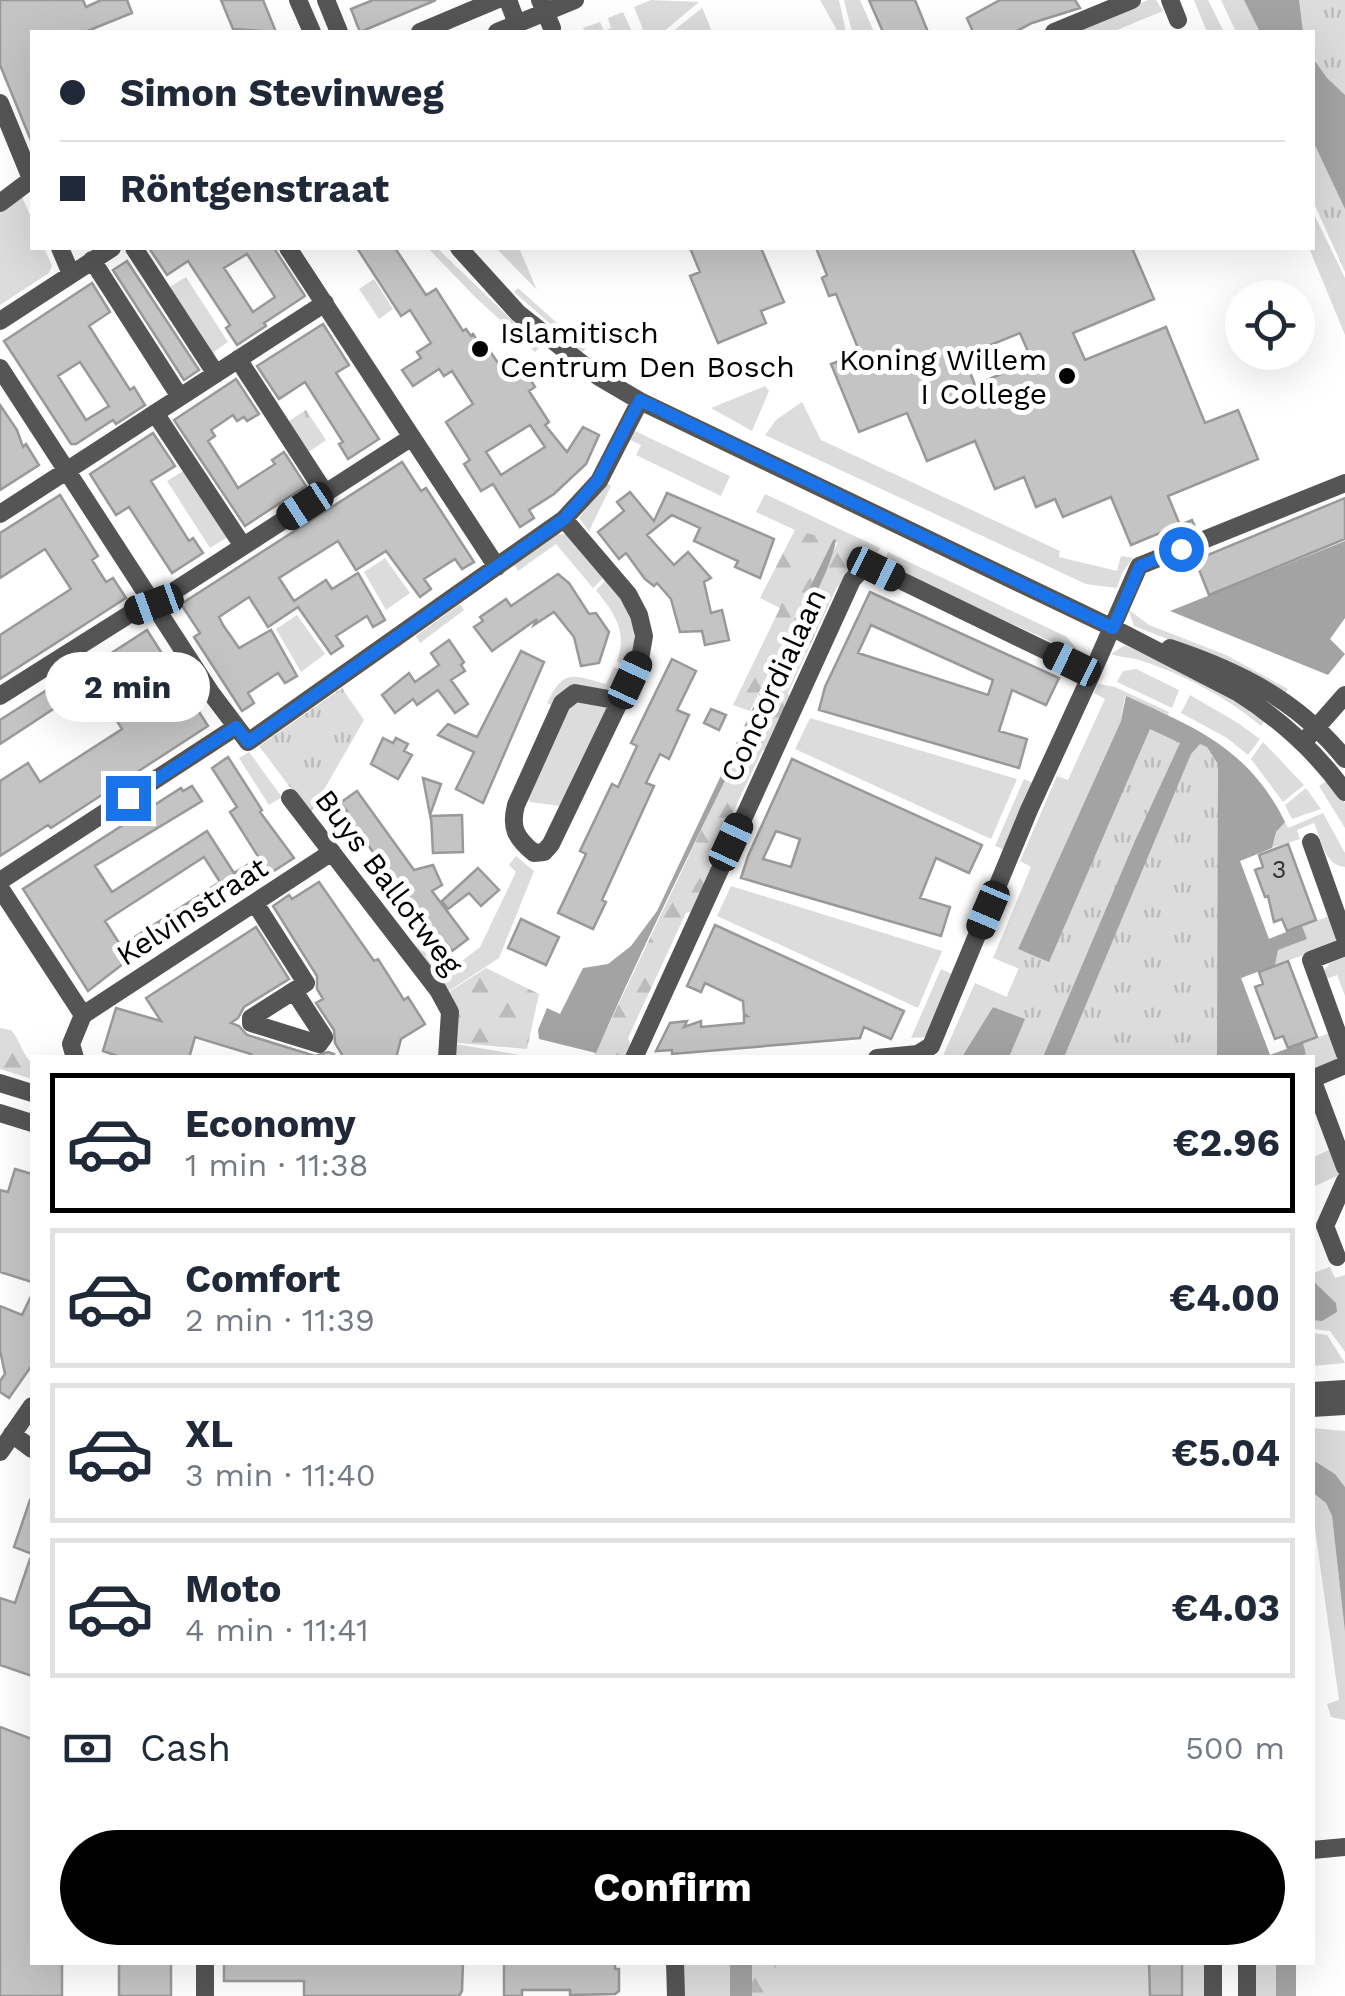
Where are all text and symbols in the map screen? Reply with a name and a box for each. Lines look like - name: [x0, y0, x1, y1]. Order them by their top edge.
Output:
- text: Simon Stevinweg: [120, 71, 444, 115]
- text: Röntgenstraat: [120, 167, 389, 211]
- map controls: [1225, 280, 1315, 370]
- button: locate: [1225, 280, 1315, 370]
- place label: Islamitisch Centrum Den Bosch: [500, 315, 795, 384]
- marker: Islamitisch Centrum Den Bosch: [469, 338, 491, 360]
- place label: Koning Willem I College: [839, 342, 1047, 411]
- marker: Koning Willem I College: [1056, 365, 1078, 387]
- car: [272, 477, 338, 535]
- route start: [1159, 527, 1204, 572]
- car: [842, 542, 910, 596]
- car: [121, 580, 187, 628]
- street label: Concordialaan: [713, 583, 833, 787]
- car: [1038, 637, 1106, 691]
- car: [604, 646, 656, 714]
- callout: 2 min: [46, 653, 210, 723]
- text: 2 min: [84, 668, 171, 706]
- route end: [106, 776, 151, 821]
- street label: Buys Ballotweg: [308, 783, 470, 981]
- car: [705, 808, 757, 876]
- street label: Kelvinstraat: [110, 849, 274, 973]
- house number: 3: [1272, 855, 1286, 884]
- car: [962, 877, 1014, 943]
- icon: car: [65, 1098, 155, 1188]
- text: Economy: [185, 1102, 356, 1146]
- text: €2.96: [1173, 1121, 1280, 1165]
- text: 1 min · 11:38: [185, 1146, 368, 1184]
- icon: car: [65, 1253, 155, 1343]
- text: Comfort: [185, 1257, 340, 1301]
- text: €4.00: [1169, 1276, 1280, 1320]
- text: 2 min · 11:39: [185, 1301, 375, 1339]
- icon: car: [65, 1408, 155, 1498]
- text: XL: [185, 1412, 233, 1456]
- text: €5.04: [1171, 1431, 1280, 1475]
- text: 3 min · 11:40: [185, 1456, 376, 1494]
- icon: car: [65, 1563, 155, 1653]
- text: Moto: [185, 1567, 281, 1611]
- text: €4.03: [1172, 1586, 1280, 1630]
- text: 4 min · 11:41: [185, 1611, 369, 1649]
- icon: cash: [60, 1721, 115, 1776]
- text: Cash: [140, 1726, 231, 1770]
- text: 500 m: [1185, 1729, 1285, 1767]
- button: Confirm: [60, 1830, 1285, 1945]

